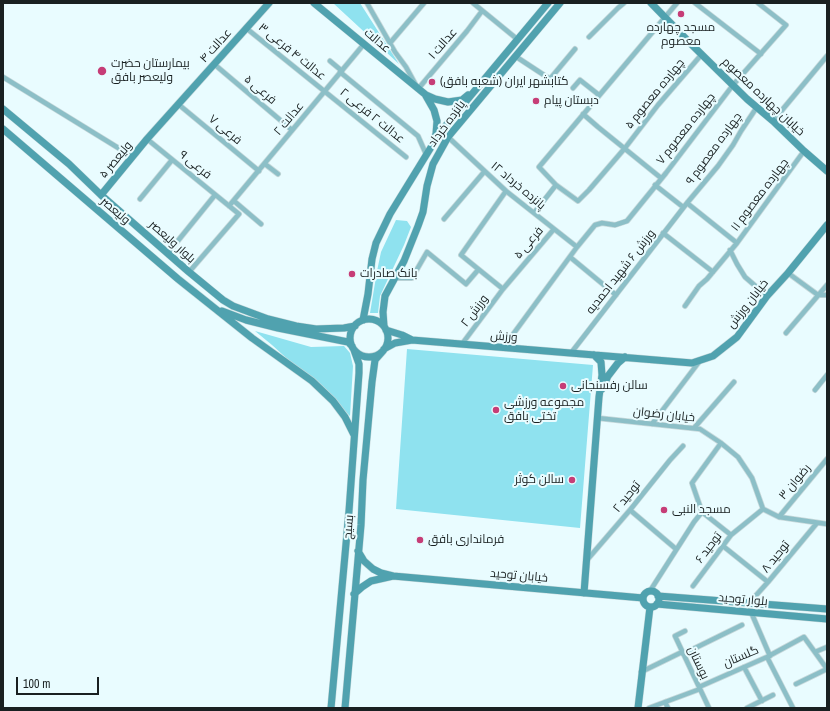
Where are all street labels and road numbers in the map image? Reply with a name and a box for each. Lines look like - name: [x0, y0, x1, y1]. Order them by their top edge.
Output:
- street label: عدالت ۴ فرعی ۳: [255, 20, 329, 84]
- street label: عدالت ۴: [197, 26, 235, 66]
- street label: عدالت: [361, 26, 393, 56]
- street label: عدالت ۱: [426, 26, 460, 62]
- street label: خیابان چهارده معصوم: [719, 55, 807, 139]
- street label: چهارده معصوم ۵: [622, 56, 688, 132]
- street label: فرعی ۵: [241, 72, 279, 108]
- street label: عدالت ۲ فرعی ۲: [337, 85, 407, 147]
- street label: چهارده معصوم ۷: [654, 90, 718, 168]
- street label: پانزده خرداد: [425, 98, 469, 150]
- street label: عدالت ۲: [271, 99, 307, 139]
- street label: چهارده معصوم ۹: [683, 110, 745, 188]
- street label: فرعی ۷: [206, 112, 244, 148]
- street label: ولیعصر ۵: [96, 139, 136, 181]
- street label: فرعی ۹: [176, 148, 214, 182]
- street label: چهارده معصوم ۱۱: [728, 156, 792, 234]
- street label: پانزده خرداد ۱۲: [488, 159, 548, 213]
- street label: ولیعصر: [97, 194, 133, 228]
- street label: بلوار ولیعصر: [146, 217, 198, 267]
- street label: فرعی ۵: [511, 224, 547, 262]
- street label: ورزش ۶ شهید احمدیه: [583, 227, 659, 317]
- street label: خیابان ورزش: [724, 276, 772, 332]
- street label: ورزش ۲: [458, 292, 492, 330]
- street label: ورزش: [490, 329, 518, 345]
- street label: خیابان رضوان: [632, 405, 696, 425]
- street label: رضوان ۳: [776, 461, 814, 503]
- street label: توحید ۲: [610, 479, 644, 515]
- street label: بسیج: [341, 514, 357, 540]
- street label: توحید ۶: [693, 530, 725, 566]
- street label: توحید ۸: [759, 538, 793, 576]
- street label: خیابان توحید: [490, 566, 548, 586]
- street label: بلوار توحید: [718, 591, 768, 609]
- street label: گلستان: [721, 643, 761, 671]
- street label: بوستان: [684, 644, 712, 682]

